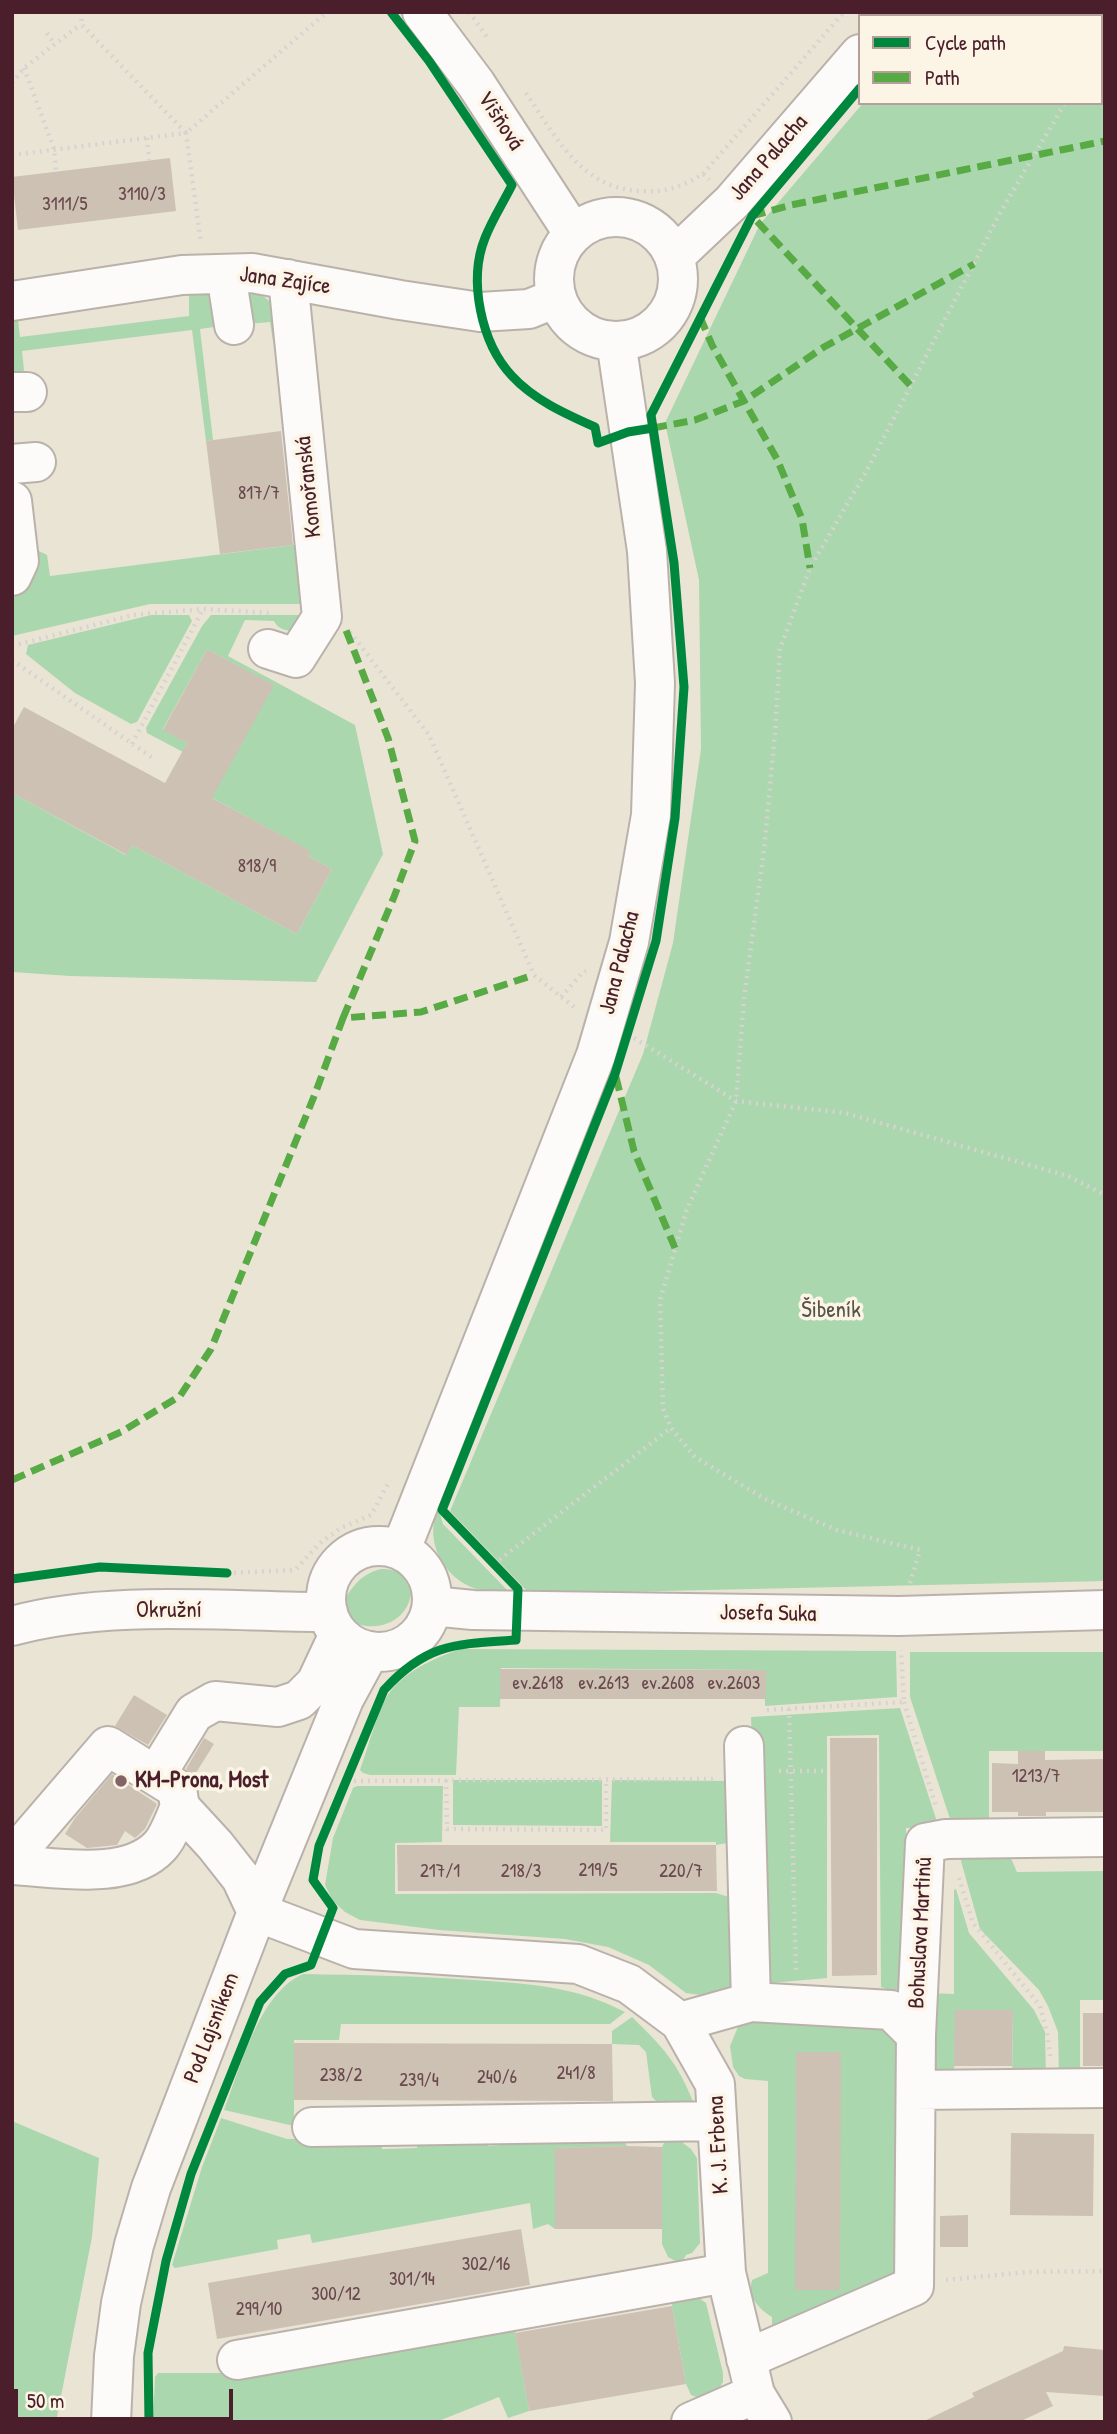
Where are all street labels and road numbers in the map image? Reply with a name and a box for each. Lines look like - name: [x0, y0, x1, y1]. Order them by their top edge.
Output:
- street label: Višňová: [471, 86, 529, 156]
- street label: Jana Palacha: [724, 109, 814, 207]
- street label: Jana Zajíce: [238, 261, 332, 301]
- street label: Komořanská: [290, 435, 328, 539]
- street label: Jana Palacha: [594, 909, 646, 1017]
- street label: Okružní: [136, 1597, 202, 1625]
- street label: Josefa Suka: [719, 1599, 817, 1629]
- street label: Bohuslava Martinů: [903, 1857, 939, 2009]
- street label: Pod Lajsníkem: [178, 1969, 246, 2087]
- street label: K. J. Erbena: [703, 2095, 735, 2195]

